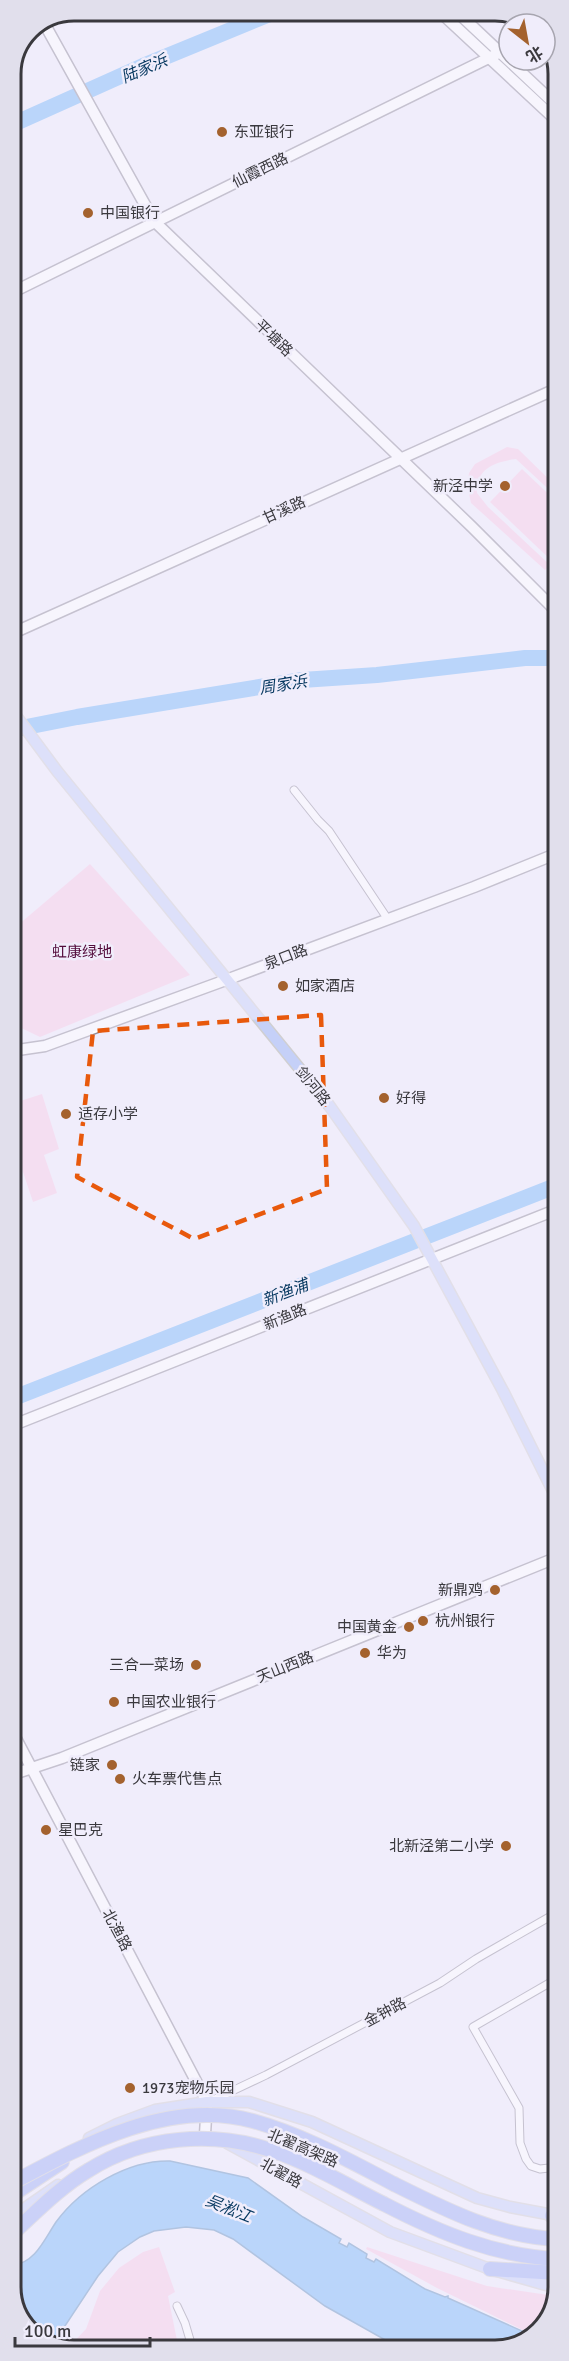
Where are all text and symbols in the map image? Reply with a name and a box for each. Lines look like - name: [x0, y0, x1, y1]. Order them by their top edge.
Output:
- north arrow: [497, 12, 557, 72]
- text: 北: [522, 41, 546, 67]
- water label: 陆家浜: [118, 50, 172, 88]
- place label: 东亚银行: [234, 123, 294, 141]
- marker: 东亚银行: [215, 125, 229, 139]
- street label: 仙霞西路: [229, 149, 291, 191]
- place label: 中国银行: [100, 204, 160, 222]
- marker: 中国银行: [81, 206, 95, 220]
- street label: 平塘路: [252, 316, 296, 360]
- place label: 新泾中学: [433, 477, 493, 495]
- marker: 新泾中学: [498, 479, 512, 493]
- street label: 甘溪路: [260, 493, 308, 527]
- water label: 周家浜: [258, 671, 310, 699]
- street label: 泉口路: [262, 941, 310, 973]
- park label: 虹康绿地: [52, 943, 112, 961]
- place label: 如家酒店: [295, 977, 355, 995]
- marker: 如家酒店: [276, 979, 290, 993]
- street label: 剑河路: [292, 1063, 334, 1109]
- place label: 好得: [396, 1089, 426, 1107]
- marker: 好得: [377, 1091, 391, 1105]
- place label: 适存小学: [78, 1105, 138, 1123]
- marker: 适存小学: [59, 1107, 73, 1121]
- water label: 新渔浦: [259, 1274, 314, 1311]
- street label: 新渔路: [261, 1300, 309, 1334]
- place label: 新鼎鸡: [438, 1581, 483, 1599]
- marker: 新鼎鸡: [488, 1583, 502, 1597]
- place label: 杭州银行: [435, 1612, 495, 1630]
- marker: 杭州银行: [416, 1614, 430, 1628]
- place label: 中国黄金: [337, 1618, 397, 1636]
- marker: 中国黄金: [402, 1620, 416, 1634]
- place label: 华为: [377, 1644, 407, 1662]
- marker: 华为: [358, 1646, 372, 1660]
- street label: 天山西路: [254, 1647, 316, 1687]
- place label: 三合一菜场: [109, 1656, 184, 1674]
- marker: 三合一菜场: [189, 1658, 203, 1672]
- place label: 中国农业银行: [126, 1693, 216, 1711]
- marker: 中国农业银行: [107, 1695, 121, 1709]
- place label: 链家: [70, 1756, 100, 1774]
- marker: 链家: [105, 1758, 119, 1772]
- place label: 火车票代售点: [132, 1770, 222, 1788]
- marker: 火车票代售点: [113, 1772, 127, 1786]
- place label: 星巴克: [58, 1821, 103, 1839]
- marker: 星巴克: [39, 1823, 53, 1837]
- place label: 北新泾第二小学: [389, 1837, 494, 1855]
- marker: 北新泾第二小学: [499, 1839, 513, 1853]
- street label: 北渔路: [98, 1906, 136, 1954]
- street label: 金钟路: [361, 1993, 409, 2031]
- place label: 1973宠物乐园: [142, 2079, 234, 2097]
- marker: 1973宠物乐园: [123, 2081, 137, 2095]
- street label: 北翟高架路: [265, 2125, 341, 2171]
- street label: 北翟路: [257, 2154, 305, 2192]
- water label: 吴淞江: [203, 2191, 256, 2228]
- scale bar: [15, 2310, 150, 2348]
- text: 100 m: [24, 2320, 71, 2342]

